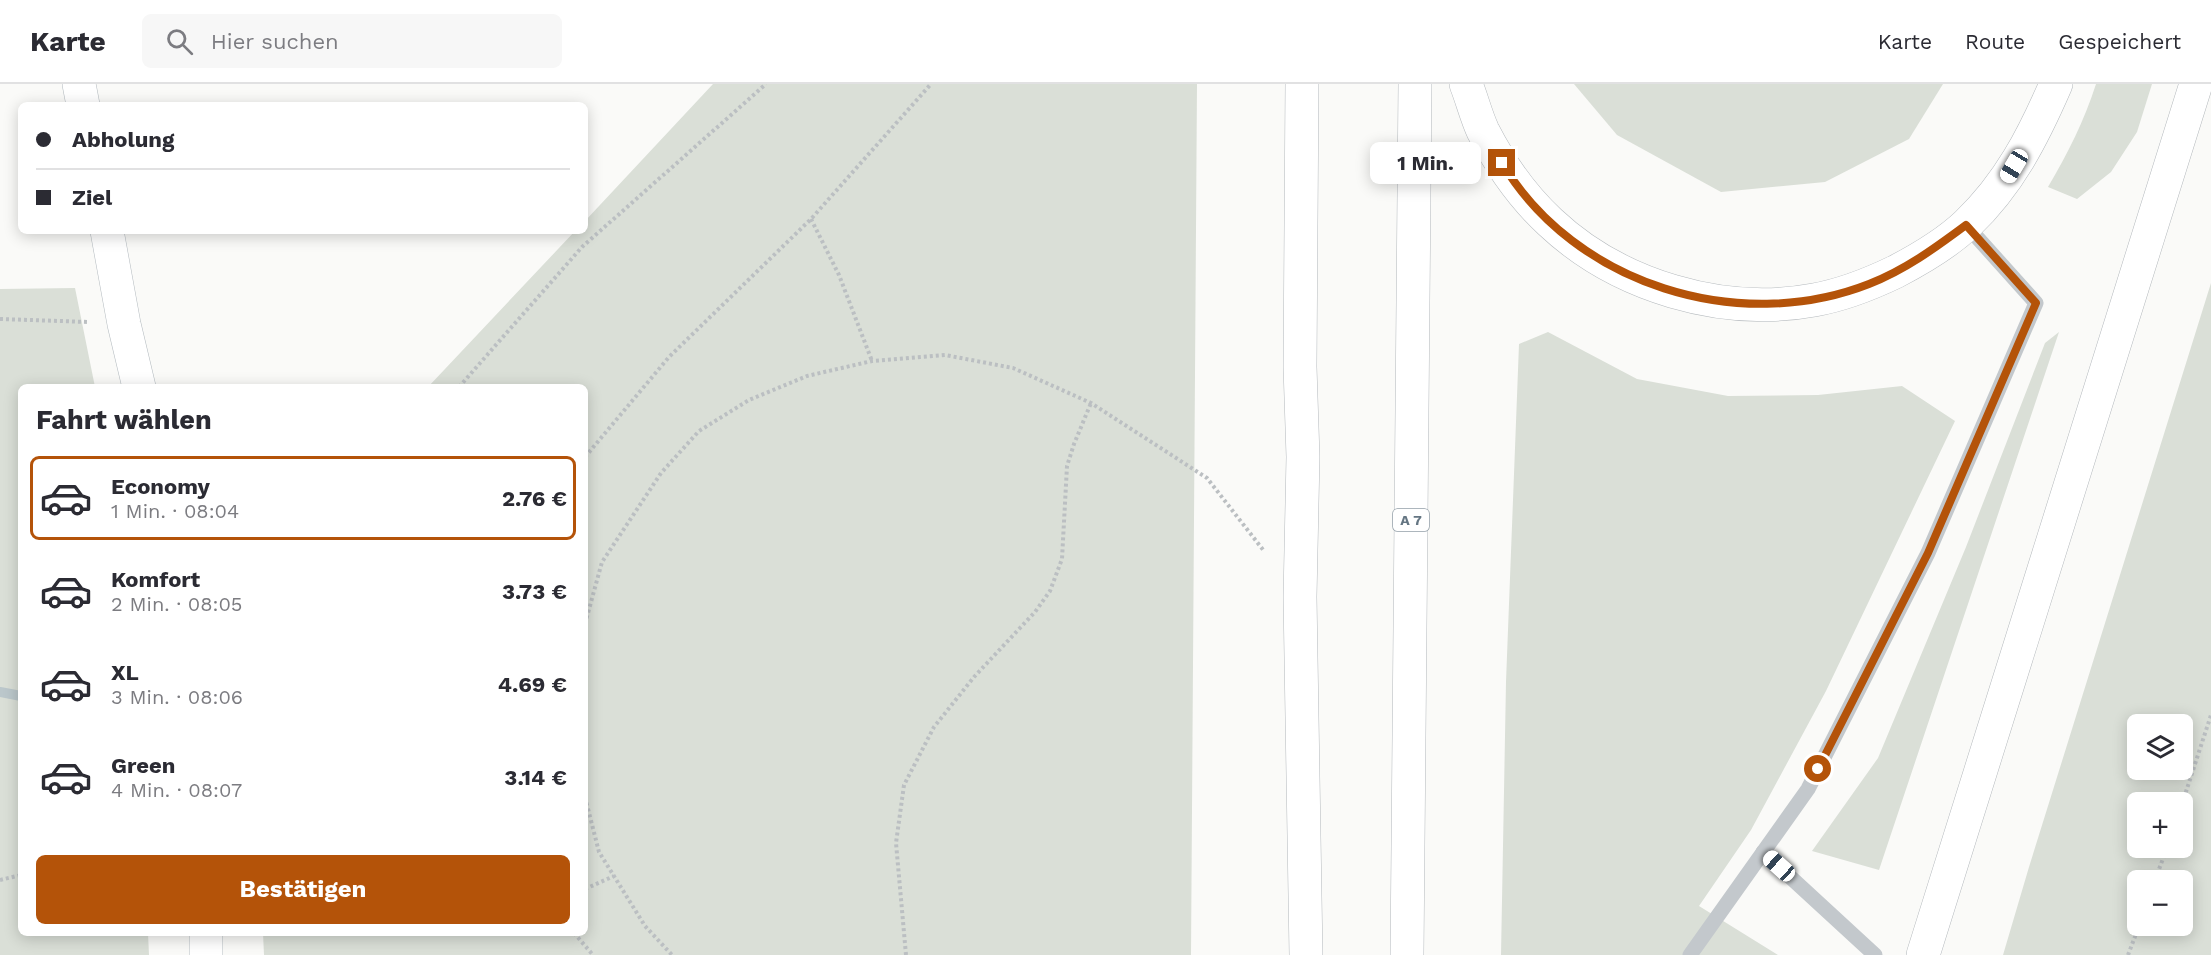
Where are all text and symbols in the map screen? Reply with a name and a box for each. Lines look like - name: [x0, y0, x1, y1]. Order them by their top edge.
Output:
- search box: [142, 14, 562, 68]
- text: Karte: [30, 25, 106, 58]
- icon: search: [163, 25, 196, 58]
- text: Hier suchen: [211, 29, 339, 54]
- text: Karte: [1878, 29, 1932, 54]
- text: Route: [1965, 29, 2025, 54]
- text: Gespeichert: [2058, 29, 2181, 54]
- text: Abholung: [72, 127, 174, 152]
- callout: 1 Min.: [1370, 142, 1481, 184]
- car: [1997, 146, 2031, 186]
- route end: [1488, 149, 1515, 176]
- text: 1 Min.: [1397, 151, 1454, 175]
- text: Ziel: [72, 185, 112, 210]
- text: Fahrt wählen: [36, 404, 212, 436]
- icon: car: [39, 471, 93, 525]
- text: Economy: [111, 474, 210, 499]
- text: 2.76 €: [502, 486, 567, 511]
- text: 1 Min. · 08:04: [111, 499, 239, 523]
- road number: A 7: [1393, 509, 1429, 531]
- icon: car: [39, 564, 93, 618]
- text: Komfort: [111, 567, 200, 592]
- text: 3.73 €: [502, 579, 567, 604]
- text: 2 Min. · 08:05: [111, 592, 243, 616]
- icon: car: [39, 657, 93, 711]
- text: XL: [111, 660, 139, 685]
- text: 4.69 €: [498, 672, 567, 697]
- text: 3 Min. · 08:06: [111, 685, 243, 709]
- map controls: [2127, 714, 2193, 936]
- button: layers: [2127, 714, 2193, 780]
- icon: car: [39, 750, 93, 804]
- text: Green: [111, 753, 175, 778]
- route start: [1804, 755, 1831, 782]
- text: 3.14 €: [504, 765, 567, 790]
- text: 4 Min. · 08:07: [111, 778, 242, 802]
- button: +: [2127, 792, 2193, 858]
- car: [1760, 847, 1798, 885]
- button: Bestätigen: [36, 855, 570, 924]
- button: −: [2127, 870, 2193, 936]

